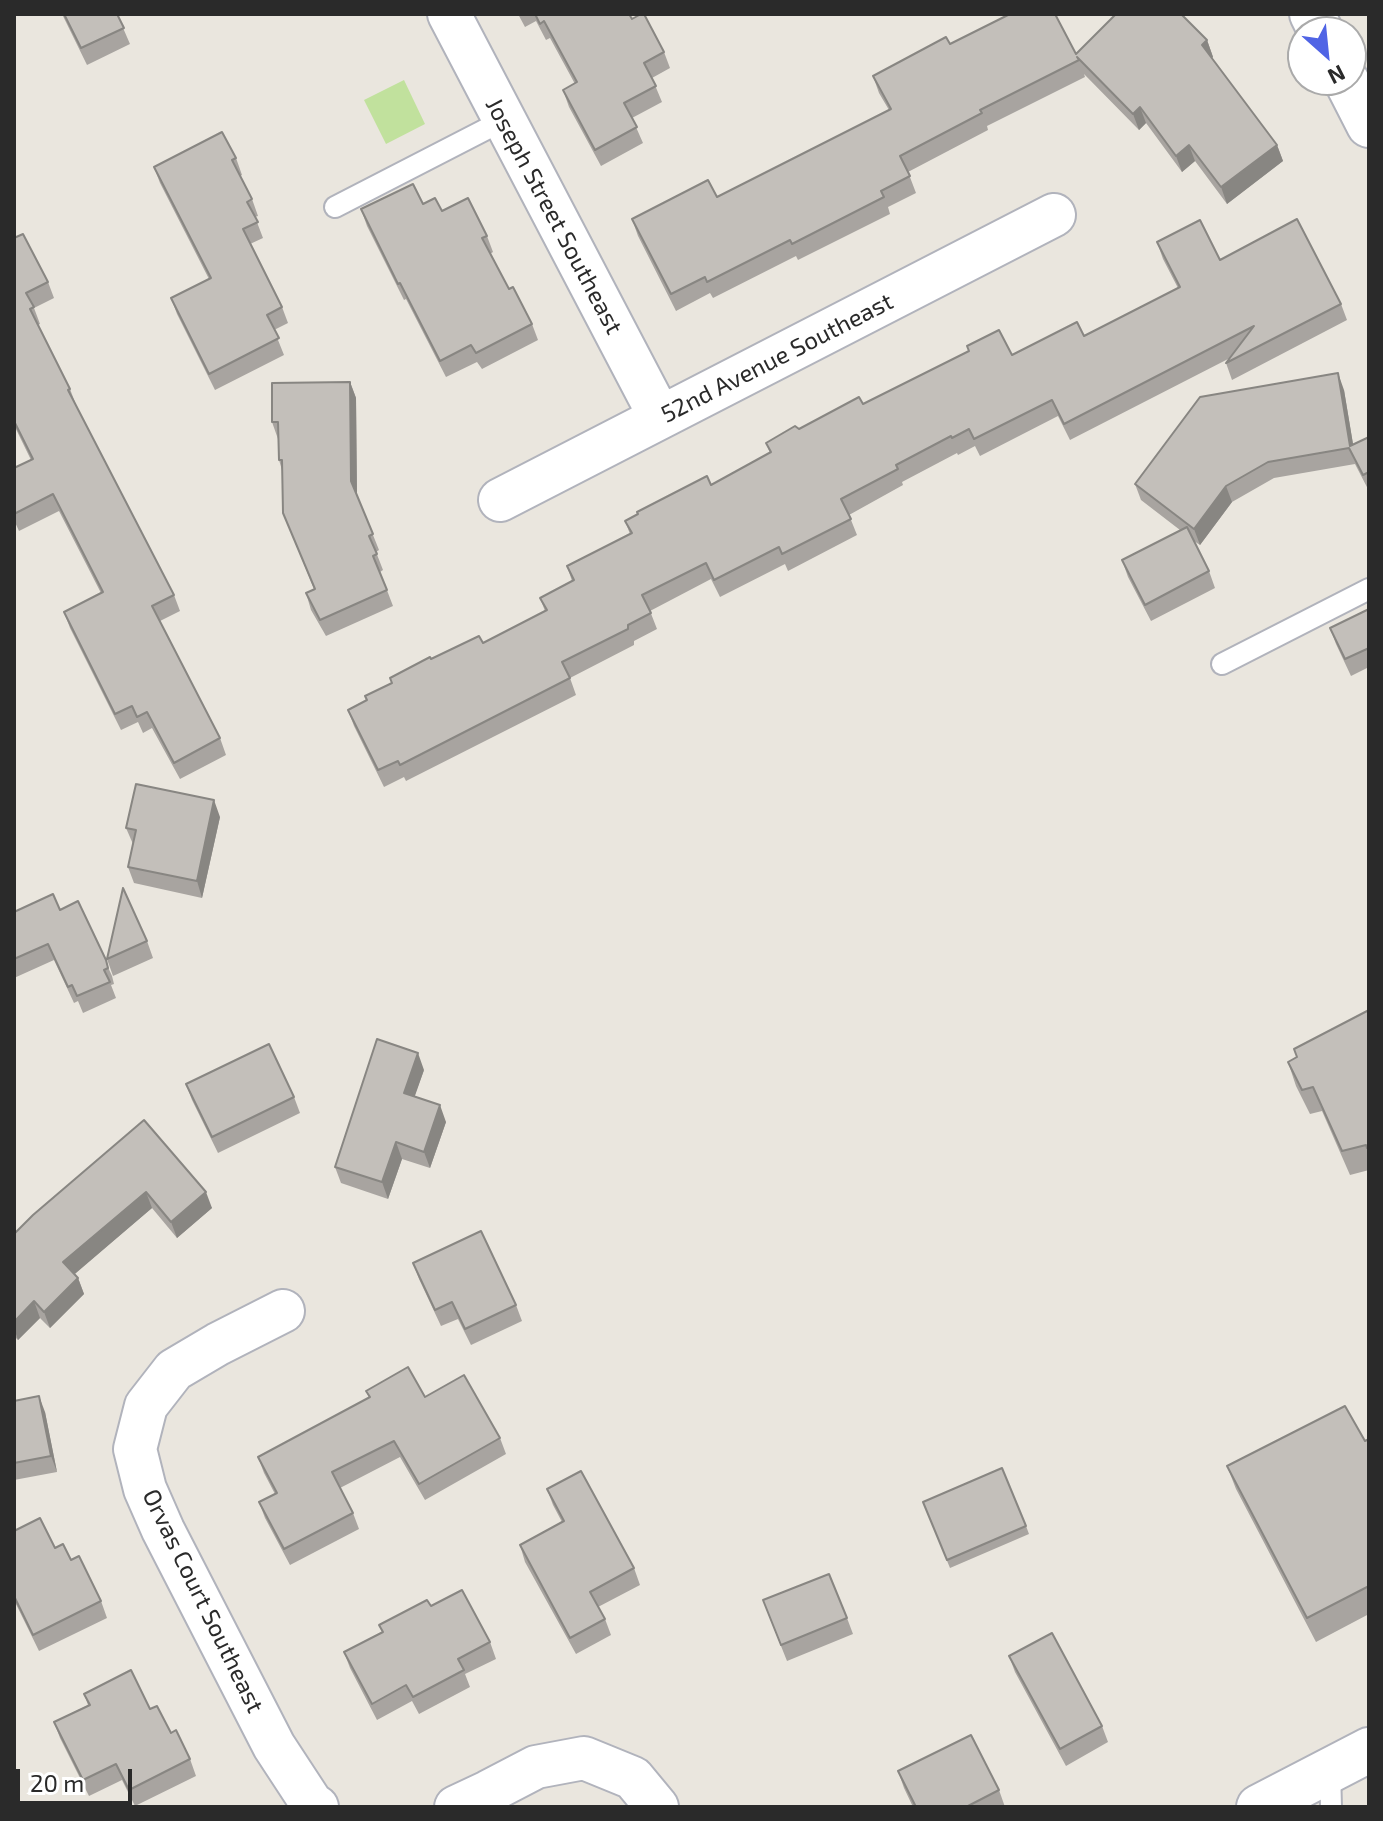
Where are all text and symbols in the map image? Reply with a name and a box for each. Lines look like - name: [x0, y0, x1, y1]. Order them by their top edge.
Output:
- north arrow: [1287, 16, 1367, 96]
- text: N: [1324, 60, 1350, 91]
- street label: Joseph Street Southeast: [479, 93, 629, 339]
- street label: 52nd Avenue Southeast: [656, 287, 898, 429]
- street label: Orvas Court Southeast: [136, 1484, 270, 1718]
- scale bar: [20, 1753, 136, 1803]
- text: 20 m: [30, 1768, 84, 1797]

